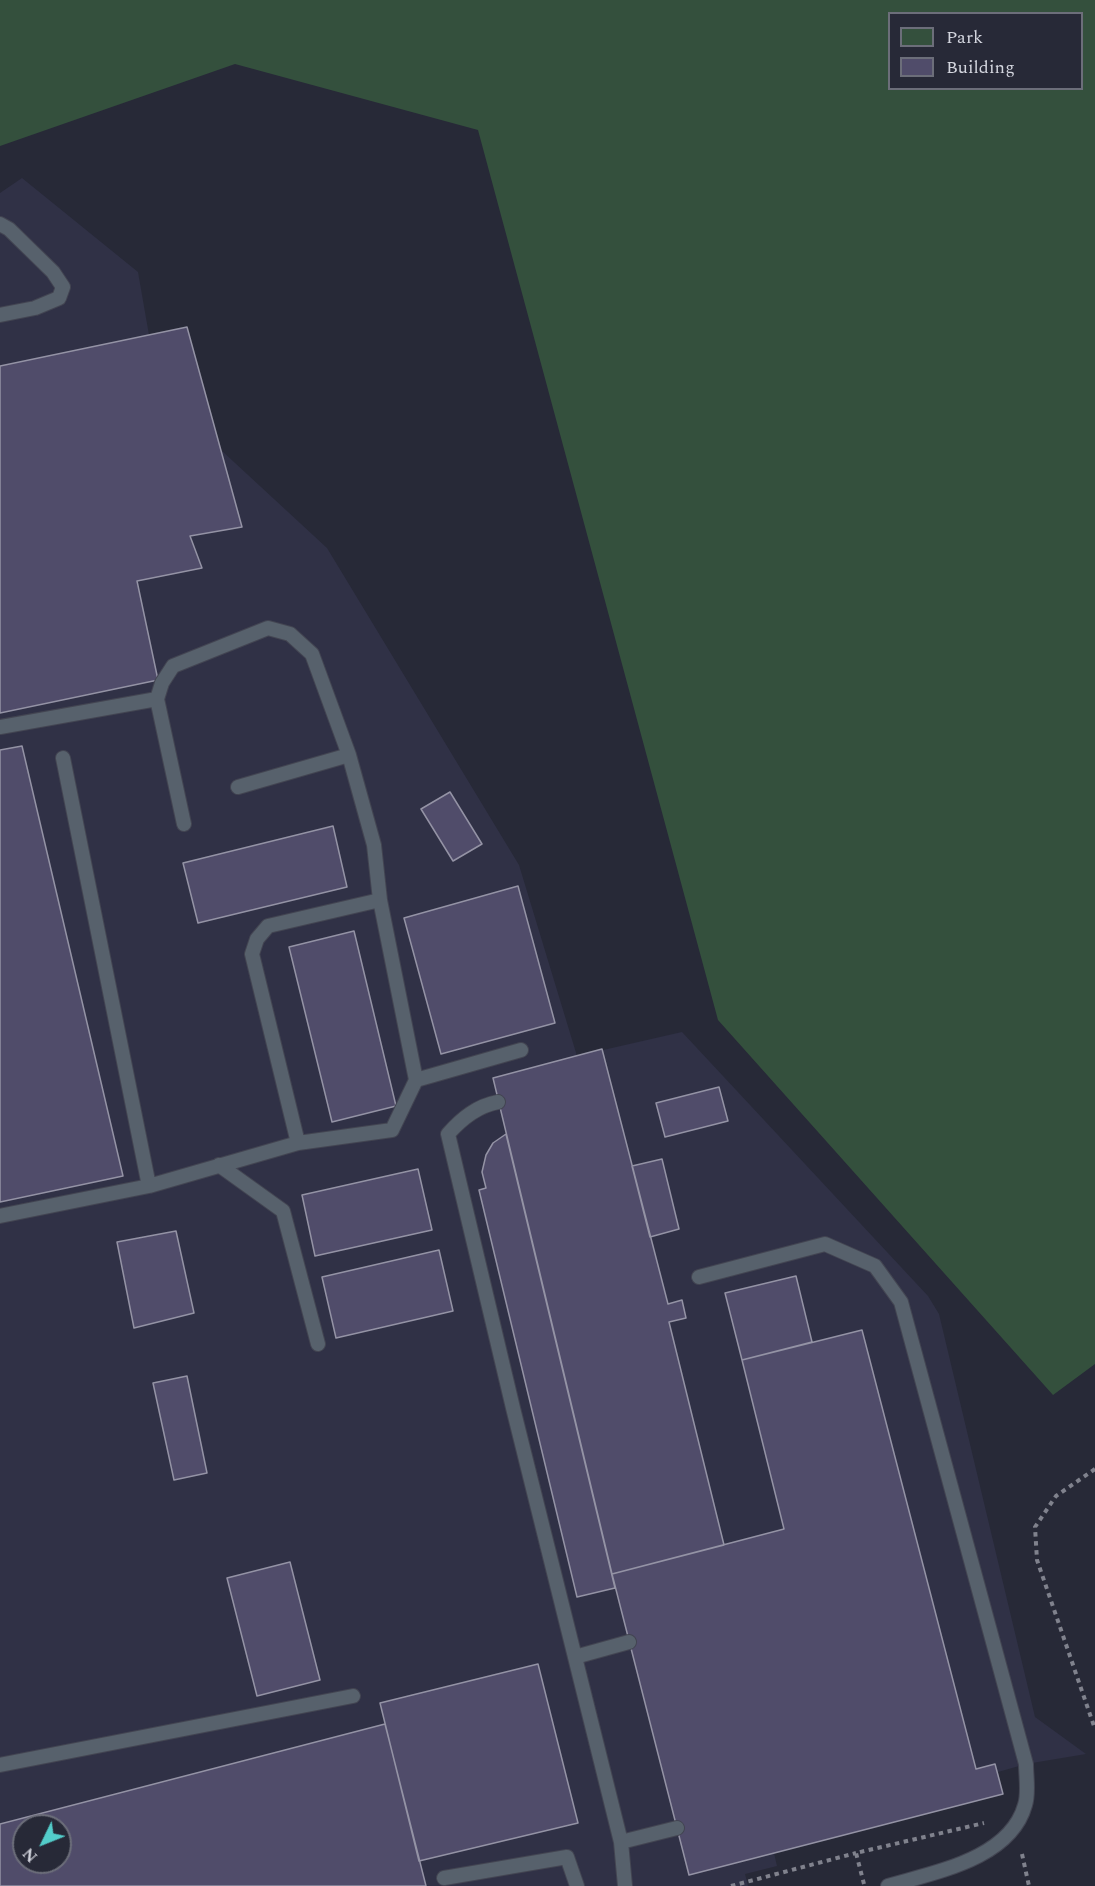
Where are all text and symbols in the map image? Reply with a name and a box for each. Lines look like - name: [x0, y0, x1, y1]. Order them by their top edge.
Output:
- legend: [888, 12, 1083, 90]
- text: Park: [946, 24, 983, 51]
- text: Building: [946, 54, 1015, 81]
- north arrow: [12, 1814, 72, 1874]
- text: N: [17, 1842, 44, 1868]

